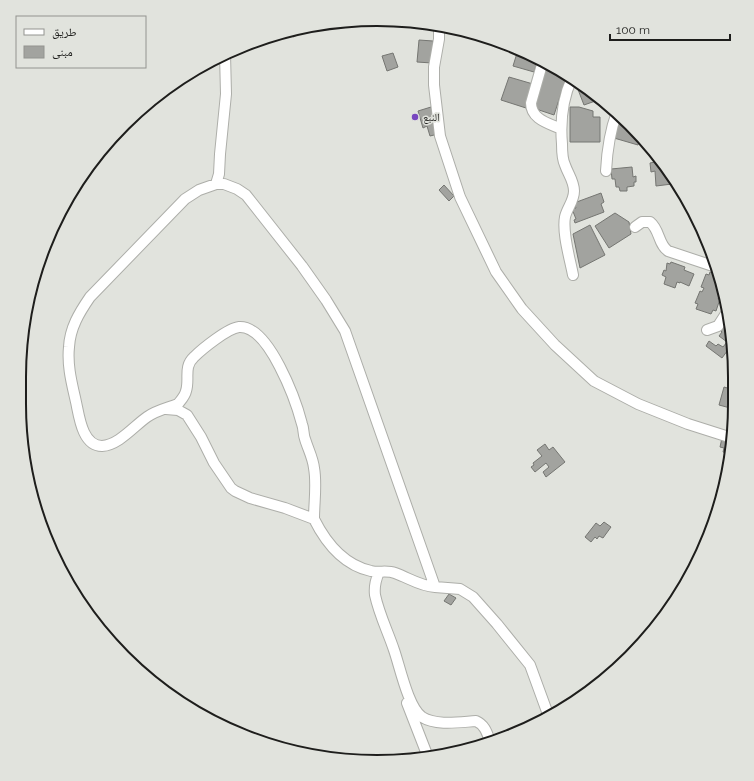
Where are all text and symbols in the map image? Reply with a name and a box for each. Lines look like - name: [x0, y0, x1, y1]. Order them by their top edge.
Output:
- legend: [16, 16, 146, 68]
- scale bar: [610, 16, 730, 42]
- text: 100 m: [616, 23, 650, 37]
- text: طريق: [52, 25, 77, 39]
- text: مبنى: [52, 45, 73, 59]
- place label: النبع: [423, 111, 440, 124]
- marker: النبع: [410, 112, 420, 122]

